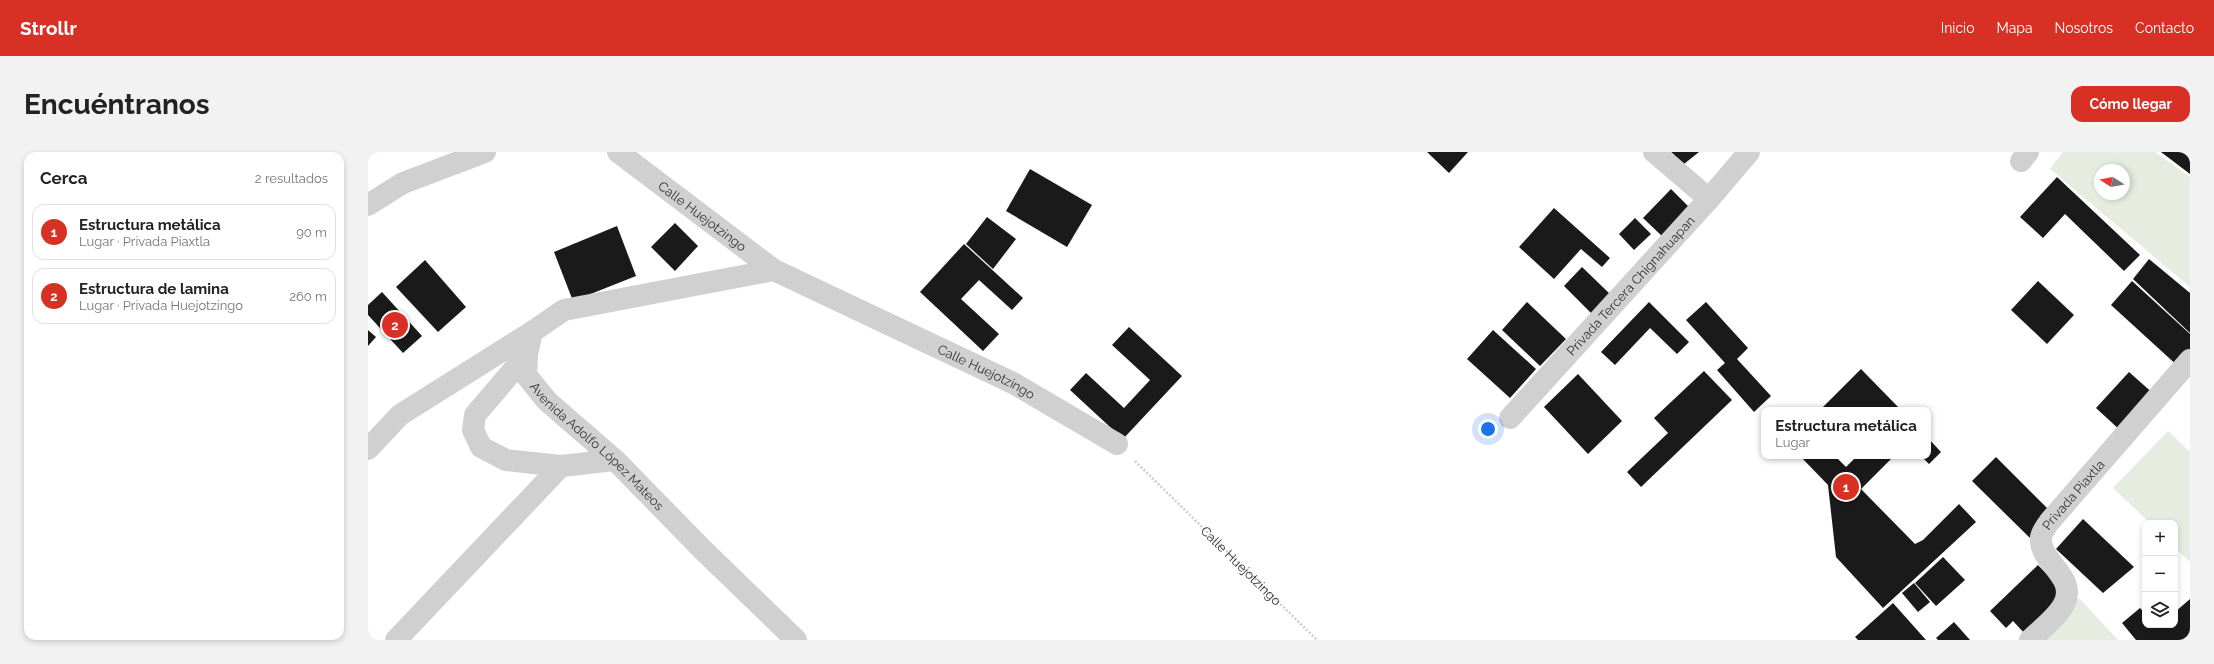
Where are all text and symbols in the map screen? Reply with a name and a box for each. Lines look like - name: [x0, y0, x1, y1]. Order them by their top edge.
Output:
- text: Strollr: [20, 17, 77, 39]
- text: Inicio: [1941, 20, 1974, 36]
- text: Mapa: [1996, 20, 2033, 36]
- text: Nosotros: [2055, 20, 2113, 36]
- text: Contacto: [2135, 20, 2194, 36]
- button: Cómo llegar: [2071, 86, 2190, 122]
- text: Encuéntranos: [24, 88, 210, 121]
- north arrow: [2094, 164, 2130, 200]
- text: Cerca: [40, 168, 88, 188]
- text: 2 resultados: [255, 171, 328, 186]
- street label: Calle Huejotzingo: [655, 178, 749, 255]
- street label: Privada Tercera Chignahuapan: [1564, 213, 1698, 359]
- text: Estructura metálica: [79, 216, 221, 234]
- text: 1: [51, 225, 57, 240]
- text: 90 m: [296, 225, 327, 240]
- text: Lugar · Privada Piaxtla: [79, 234, 210, 249]
- text: Estructura de lamina: [79, 280, 229, 298]
- text: 2: [50, 289, 58, 304]
- text: 260 m: [289, 289, 327, 304]
- text: Lugar · Privada Huejotzingo: [79, 298, 243, 313]
- pin: 2: [382, 310, 408, 340]
- street label: Calle Huejotzingo: [935, 341, 1038, 402]
- street label: Avenida Adolfo López Mateos: [527, 379, 667, 513]
- popup: [1761, 407, 1931, 459]
- text: Estructura metálica: [1775, 417, 1917, 435]
- your location: [1478, 419, 1498, 439]
- text: Lugar: [1775, 435, 1810, 450]
- street label: Privada Piaxtla: [2039, 457, 2108, 533]
- pin: 1: [1833, 472, 1859, 502]
- map controls: [2142, 520, 2178, 628]
- button: +: [2142, 520, 2178, 556]
- street label: Calle Huejotzingo: [1198, 523, 1284, 609]
- button: −: [2142, 556, 2178, 592]
- button: layers: [2142, 592, 2178, 628]

